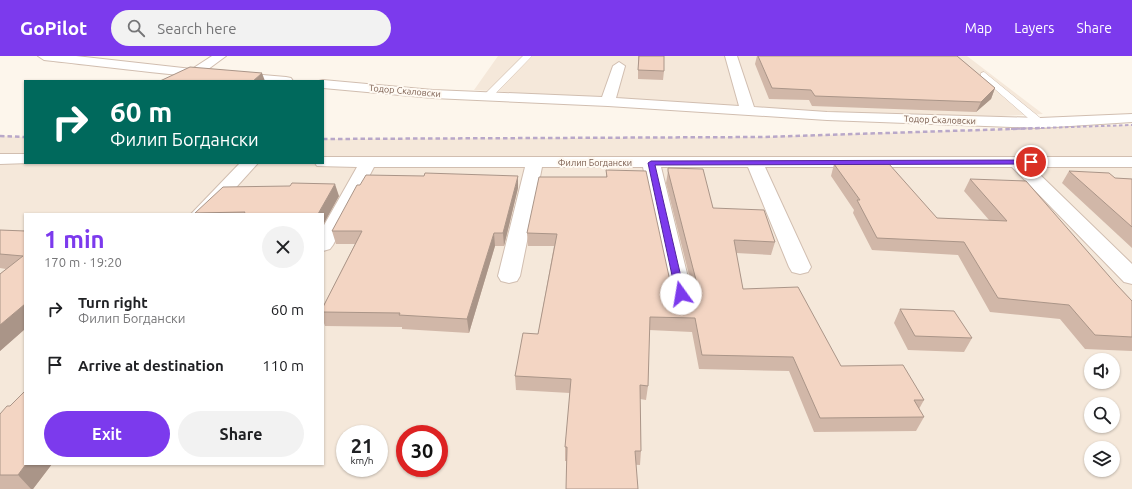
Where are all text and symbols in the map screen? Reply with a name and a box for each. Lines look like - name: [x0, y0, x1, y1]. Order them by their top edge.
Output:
- search box: [111, 10, 391, 46]
- text: GoPilot: [20, 17, 87, 39]
- icon: search: [125, 17, 147, 39]
- text: Search here: [157, 20, 237, 37]
- text: Map: [965, 20, 992, 36]
- text: Layers: [1014, 20, 1054, 36]
- text: Share: [1076, 20, 1112, 36]
- street label: Тодор Скаловски: [369, 83, 441, 99]
- icon: right: [44, 96, 96, 148]
- text: 60 m: [110, 96, 172, 127]
- street label: Тодор Скаловски: [904, 114, 976, 126]
- text: Филип Богдански: [110, 129, 259, 149]
- pin: [1014, 145, 1048, 179]
- icon: arrive: [1020, 151, 1042, 173]
- street label: Филип Богдански: [558, 158, 632, 168]
- text: 1 min: [44, 226, 105, 253]
- button: close: [262, 226, 304, 268]
- text: 170 m · 19:20: [44, 255, 122, 269]
- position arrow: [660, 273, 702, 315]
- text: Turn right: [78, 294, 148, 311]
- icon: right: [44, 298, 66, 320]
- text: 60 m: [271, 301, 304, 318]
- text: Филип Богдански: [78, 311, 185, 325]
- map controls: [1084, 353, 1120, 477]
- button: sound: [1084, 353, 1120, 389]
- icon: arrive: [44, 354, 66, 376]
- text: Arrive at destination: [78, 357, 224, 374]
- text: 110 m: [262, 357, 304, 374]
- button: search: [1084, 397, 1120, 433]
- button: Exit: [44, 411, 170, 457]
- button: Share: [178, 411, 304, 457]
- speed limit sign: 30: [396, 425, 448, 477]
- text: 21: [351, 434, 373, 457]
- button: layers: [1084, 441, 1120, 477]
- text: km/h: [350, 455, 374, 466]

